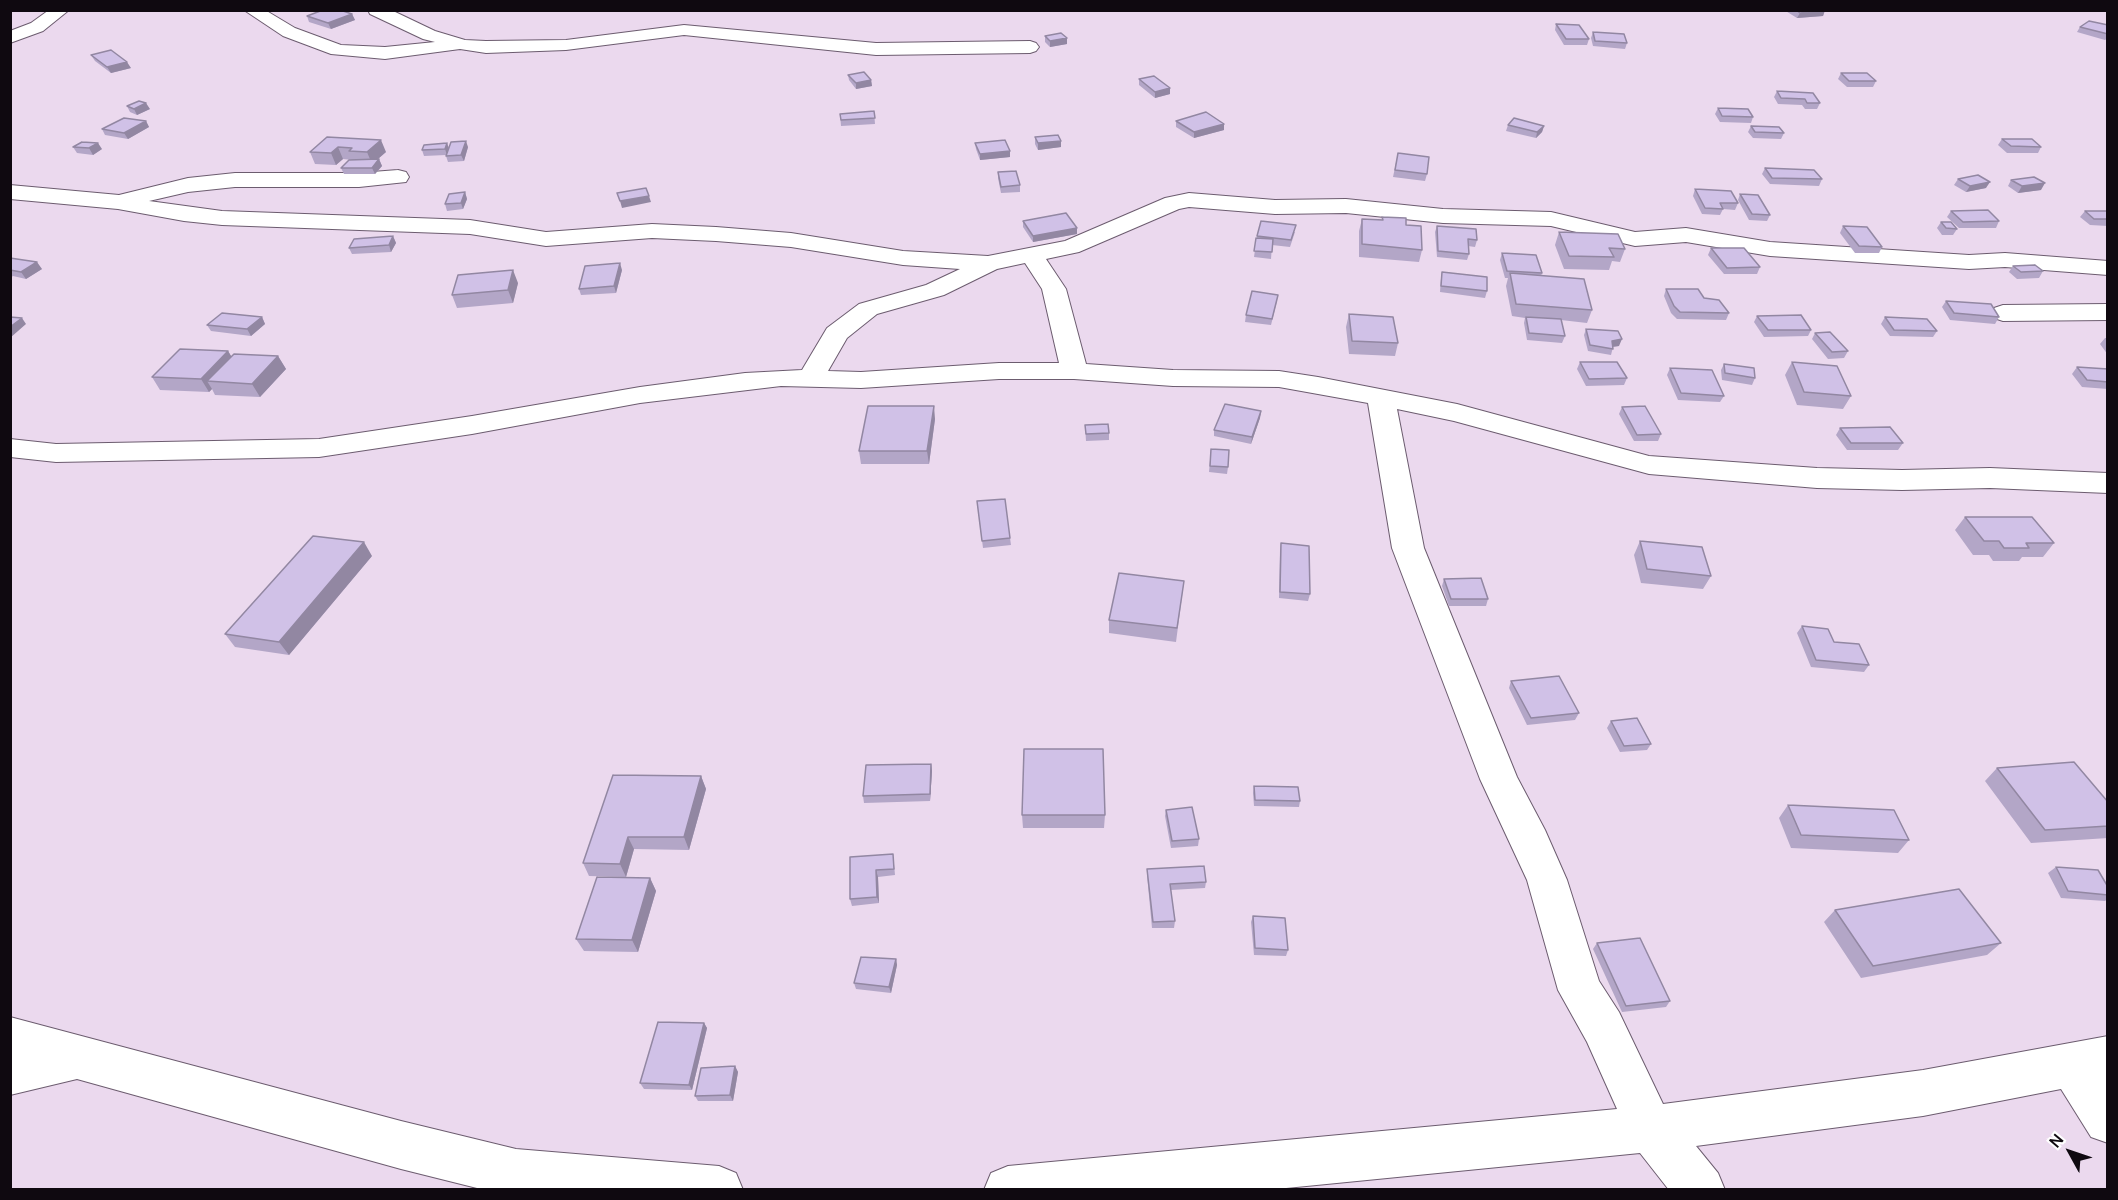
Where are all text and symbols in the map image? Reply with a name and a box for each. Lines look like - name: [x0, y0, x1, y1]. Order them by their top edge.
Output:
- north arrow: [2040, 1122, 2100, 1182]
- text: N: [2044, 1129, 2068, 1152]

